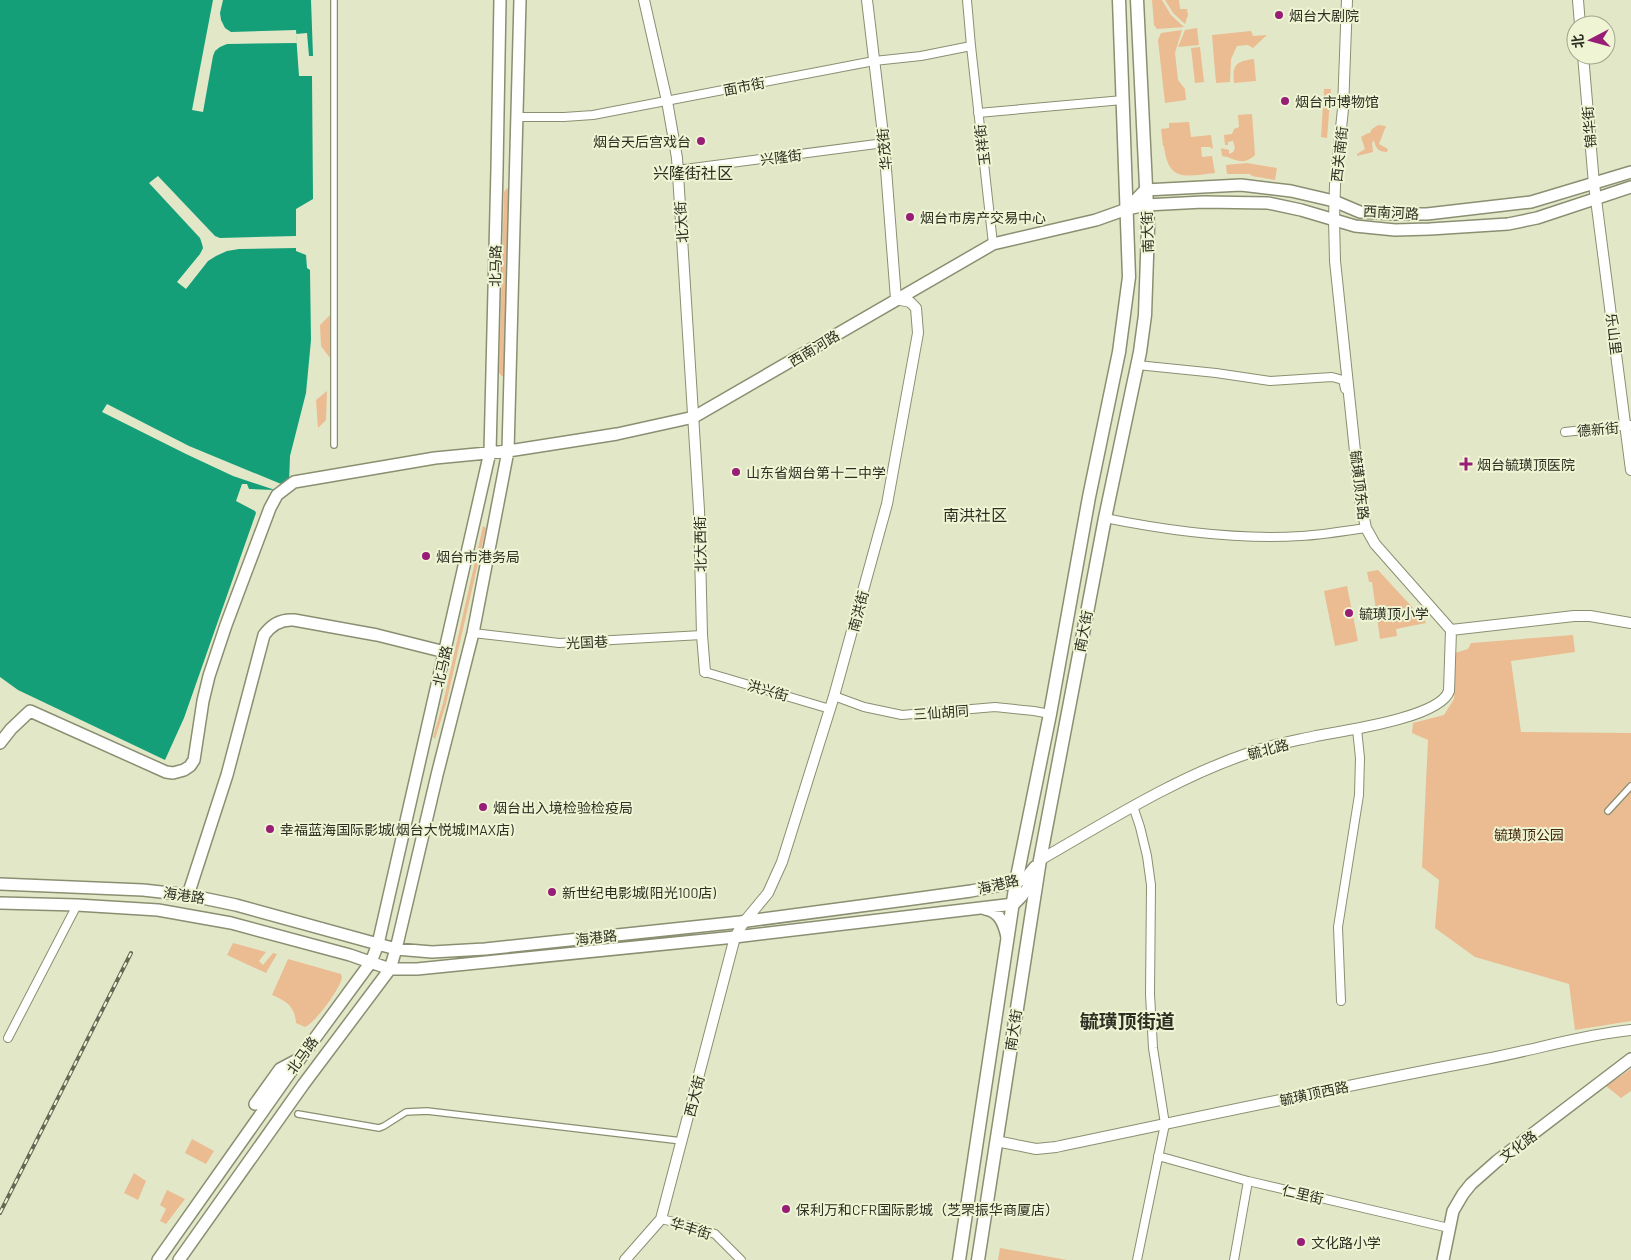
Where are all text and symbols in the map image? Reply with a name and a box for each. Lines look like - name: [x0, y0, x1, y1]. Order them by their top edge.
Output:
- place label: 烟台大剧院: [1289, 7, 1359, 24]
- marker: 烟台大剧院: [1273, 9, 1285, 21]
- north arrow: [1566, 15, 1616, 65]
- text: 北: [1568, 34, 1587, 49]
- street label: 面市街: [722, 74, 766, 98]
- place label: 烟台市博物馆: [1295, 93, 1379, 110]
- marker: 烟台市博物馆: [1279, 95, 1291, 107]
- street label: 锦华街: [1579, 105, 1599, 149]
- street label: 玉祥街: [971, 123, 993, 167]
- street label: 西关南街: [1328, 125, 1350, 183]
- street label: 华茂街: [874, 127, 894, 171]
- place label: 烟台天后宫戏台: [593, 133, 691, 150]
- marker: 烟台天后宫戏台: [695, 135, 707, 147]
- street label: 兴隆街: [759, 146, 803, 168]
- district label: 兴隆街社区: [653, 163, 733, 182]
- street label: 北大街: [671, 200, 691, 244]
- street label: 西南河路: [1363, 202, 1419, 222]
- place label: 烟台市房产交易中心: [920, 209, 1046, 226]
- marker: 烟台市房产交易中心: [904, 211, 916, 223]
- street label: 南大街: [1138, 211, 1156, 253]
- street label: 北马路: [486, 245, 504, 287]
- street label: 乐山里: [1603, 312, 1625, 356]
- street label: 西南河路: [786, 326, 842, 370]
- street label: 德新街: [1576, 419, 1620, 439]
- street label: 毓璜顶东路: [1347, 449, 1373, 521]
- place label: 烟台毓璜顶医院: [1477, 456, 1575, 473]
- marker: 烟台毓璜顶医院: [1459, 457, 1473, 471]
- place label: 山东省烟台第十二中学: [746, 464, 886, 481]
- marker: 山东省烟台第十二中学: [730, 466, 742, 478]
- district label: 南洪社区: [943, 505, 1007, 524]
- street label: 北大西街: [691, 516, 709, 572]
- place label: 烟台市港务局: [436, 548, 520, 565]
- marker: 烟台市港务局: [420, 550, 432, 562]
- street label: 南洪街: [844, 589, 872, 633]
- place label: 毓璜顶小学: [1359, 605, 1429, 622]
- marker: 毓璜顶小学: [1343, 607, 1355, 619]
- street label: 南大街: [1071, 609, 1095, 653]
- street label: 光国巷: [566, 632, 608, 652]
- street label: 北马路: [429, 644, 455, 688]
- street label: 洪兴街: [745, 676, 791, 704]
- street label: 三仙胡同: [912, 702, 970, 722]
- street label: 毓北路: [1246, 735, 1290, 763]
- place label: 烟台出入境检验检疫局: [493, 799, 633, 816]
- marker: 烟台出入境检验检疫局: [477, 801, 489, 813]
- place label: 幸福蓝海国际影城(烟台大悦城IMAX店): [280, 821, 514, 838]
- marker: 幸福蓝海国际影城(烟台大悦城IMAX店): [264, 823, 276, 835]
- park label: 毓璜顶公园: [1494, 826, 1564, 843]
- street label: 海港路: [976, 871, 1020, 897]
- street label: 海港路: [162, 884, 206, 906]
- place label: 新世纪电影城(阳光100店): [562, 884, 716, 901]
- marker: 新世纪电影城(阳光100店): [546, 886, 558, 898]
- street label: 海港路: [574, 926, 618, 948]
- street label: 南大街: [1001, 1008, 1025, 1052]
- district label: 毓璜顶街道: [1079, 1009, 1175, 1032]
- street label: 北马路: [283, 1033, 321, 1077]
- street label: 西大街: [681, 1074, 707, 1118]
- street label: 毓璜顶西路: [1278, 1077, 1350, 1109]
- street label: 文化路: [1496, 1127, 1540, 1165]
- street label: 仁里街: [1281, 1181, 1325, 1207]
- place label: 保利万和CFR国际影城（芝罘振华商厦店）: [796, 1201, 1059, 1218]
- marker: 保利万和CFR国际影城（芝罘振华商厦店）: [780, 1203, 792, 1215]
- street label: 华丰街: [668, 1214, 714, 1242]
- place label: 文化路小学: [1311, 1234, 1381, 1251]
- marker: 文化路小学: [1295, 1236, 1307, 1248]

